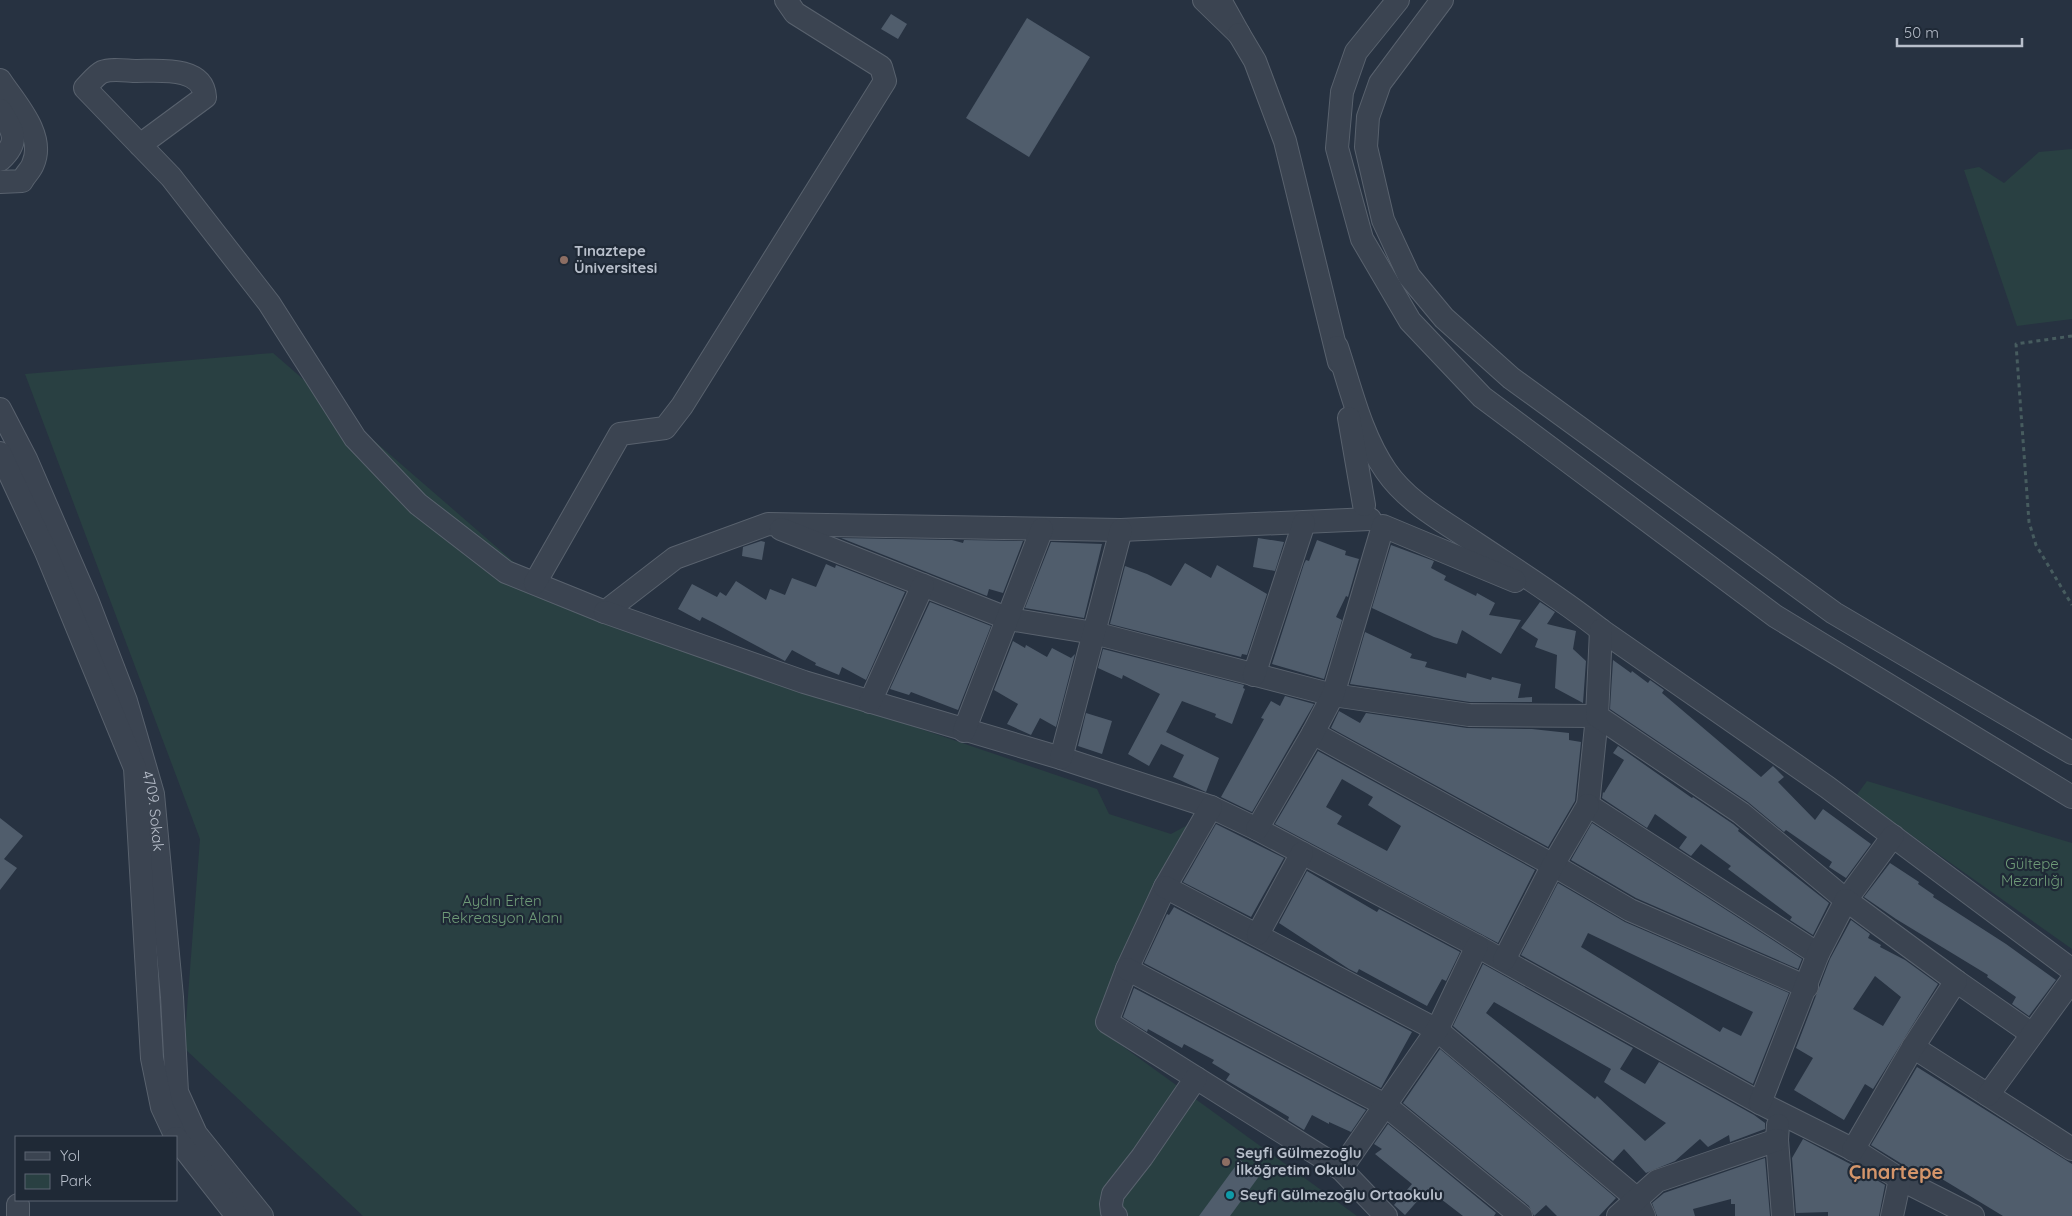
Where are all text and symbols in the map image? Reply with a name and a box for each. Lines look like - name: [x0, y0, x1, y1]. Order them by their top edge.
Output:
- scale bar: [1897, 15, 2022, 47]
- text: 50 m: [1904, 23, 1939, 42]
- place label: Tınaztepe Üniversitesi: [574, 241, 657, 277]
- marker: Tınaztepe Üniversitesi: [558, 254, 570, 266]
- street label: 4709. Sokak: [138, 768, 168, 852]
- park label: Gültepe Mezarlığı: [2001, 854, 2063, 890]
- park label: Aydın Erten Rekreasyon Alanı: [442, 891, 562, 927]
- legend: [15, 1136, 178, 1201]
- place label: Seyfi Gülmezoğlu İlköğretim Okulu: [1236, 1143, 1362, 1179]
- text: Yol: [60, 1146, 80, 1165]
- marker: Seyfi Gülmezoğlu İlköğretim Okulu: [1220, 1156, 1232, 1168]
- district label: Çınartepe: [1849, 1159, 1943, 1184]
- text: Park: [60, 1171, 92, 1190]
- place label: Seyfi Gülmezoğlu Ortaokulu: [1240, 1185, 1443, 1204]
- marker: Seyfi Gülmezoğlu Ortaokulu: [1224, 1189, 1236, 1201]

